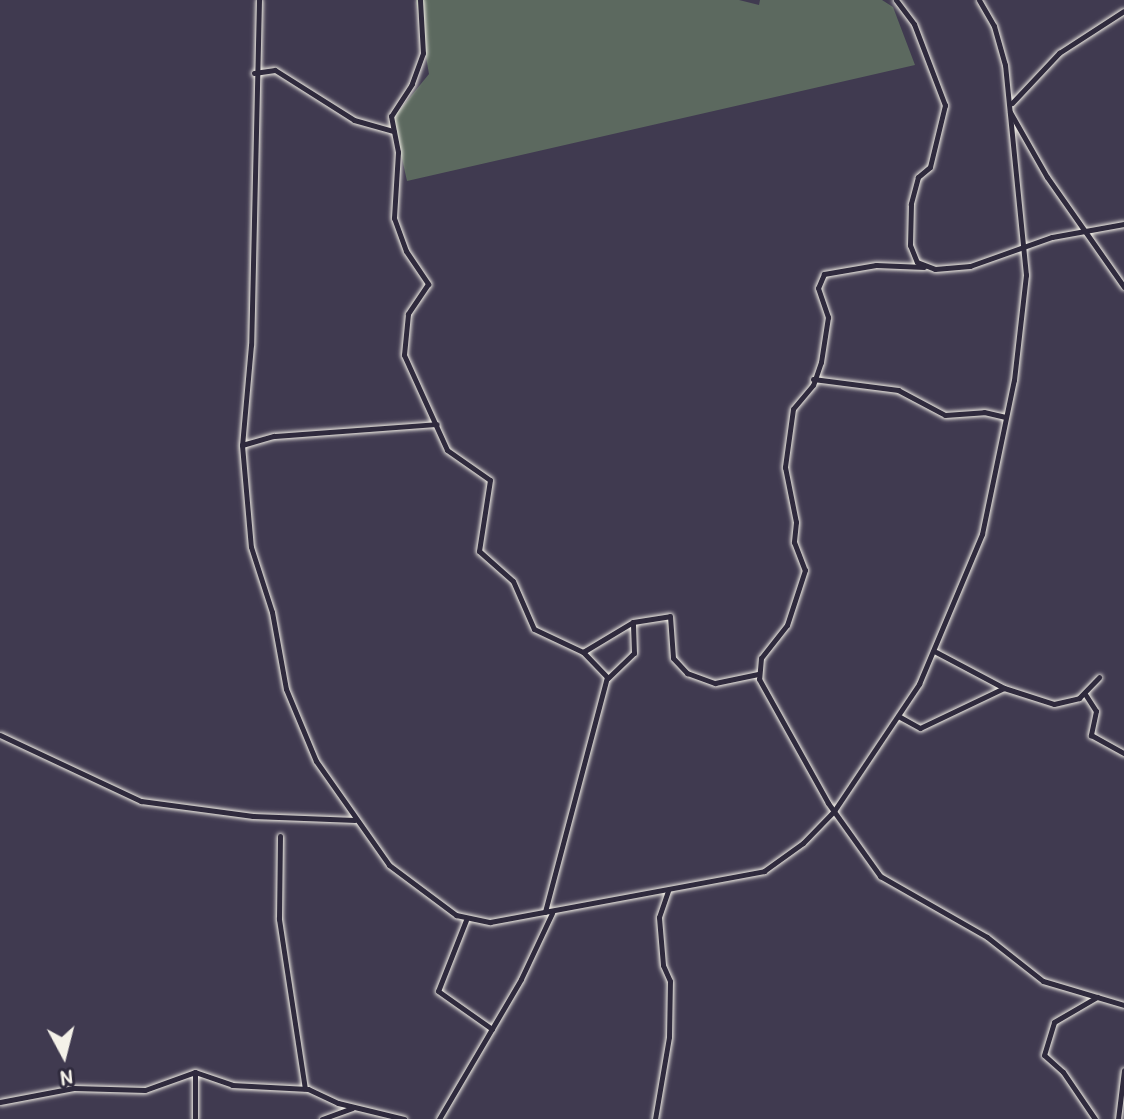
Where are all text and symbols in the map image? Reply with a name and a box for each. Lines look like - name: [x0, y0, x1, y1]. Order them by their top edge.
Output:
- north arrow: [24, 1015, 104, 1095]
- text: N: [59, 1063, 75, 1094]

